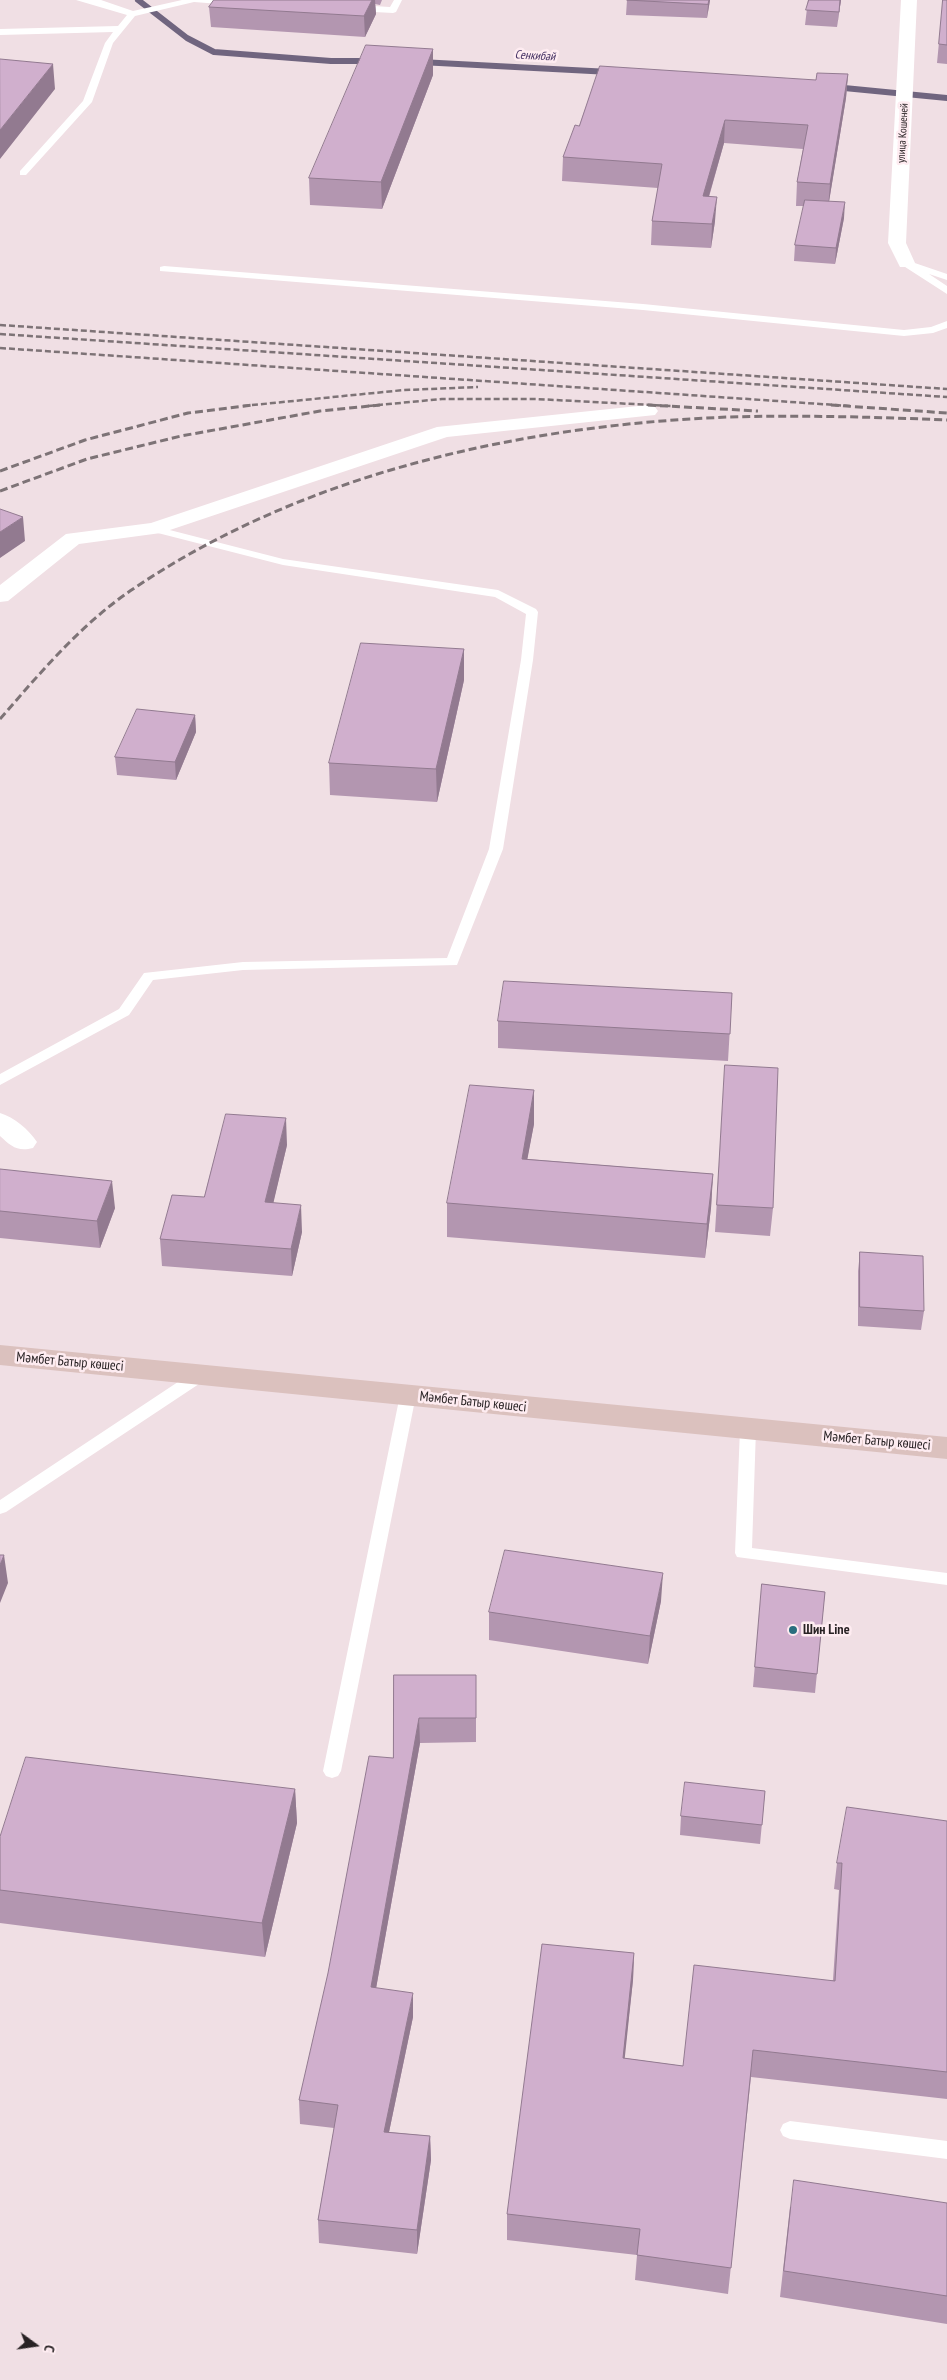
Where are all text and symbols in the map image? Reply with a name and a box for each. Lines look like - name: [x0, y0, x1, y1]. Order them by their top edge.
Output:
- water label: Сенкибай: [514, 48, 556, 64]
- street label: улица Кошеней: [895, 103, 911, 163]
- street label: Мәмбет Батыр көшесі: [16, 1349, 124, 1375]
- street label: Мәмбет Батыр көшесі: [419, 1388, 527, 1416]
- street label: Мәмбет Батыр көшесі: [823, 1428, 931, 1454]
- place label: Шин Line: [803, 1622, 850, 1638]
- marker: Шин Line: [787, 1624, 799, 1636]
- north arrow: [10, 2320, 60, 2370]
- text: С: [40, 2343, 59, 2354]

